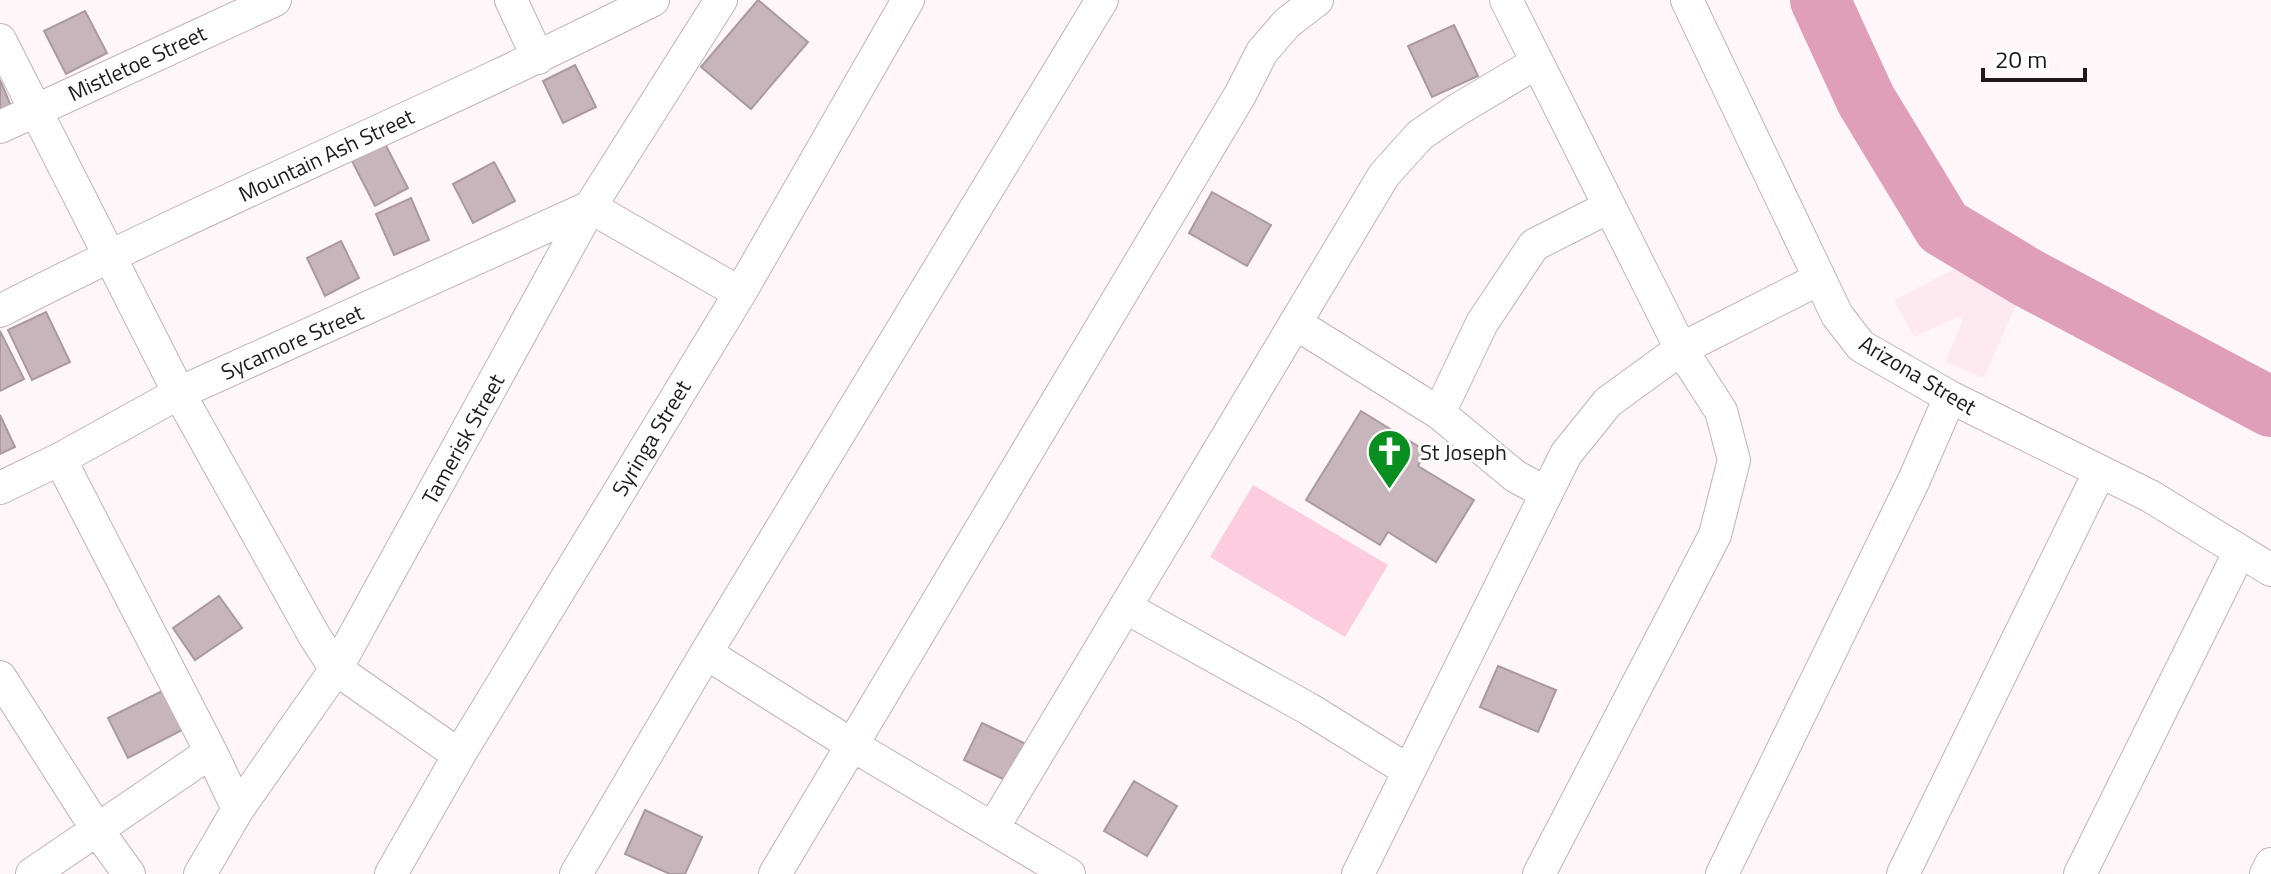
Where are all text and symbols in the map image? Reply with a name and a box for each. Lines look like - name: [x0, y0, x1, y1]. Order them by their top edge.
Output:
- street label: Mistletoe Street: [62, 16, 212, 110]
- scale bar: [1983, 32, 2085, 82]
- text: 20 m: [1995, 41, 2047, 77]
- street label: Mountain Ash Street: [233, 99, 420, 211]
- street label: Sycamore Street: [215, 295, 369, 389]
- street label: Arizona Street: [1853, 327, 1983, 424]
- street label: Tamerisk Street: [413, 367, 513, 511]
- street label: Syringa Street: [603, 373, 699, 503]
- church icon: St Joseph: [1365, 428, 1413, 491]
- place label: St Joseph: [1420, 435, 1507, 469]

